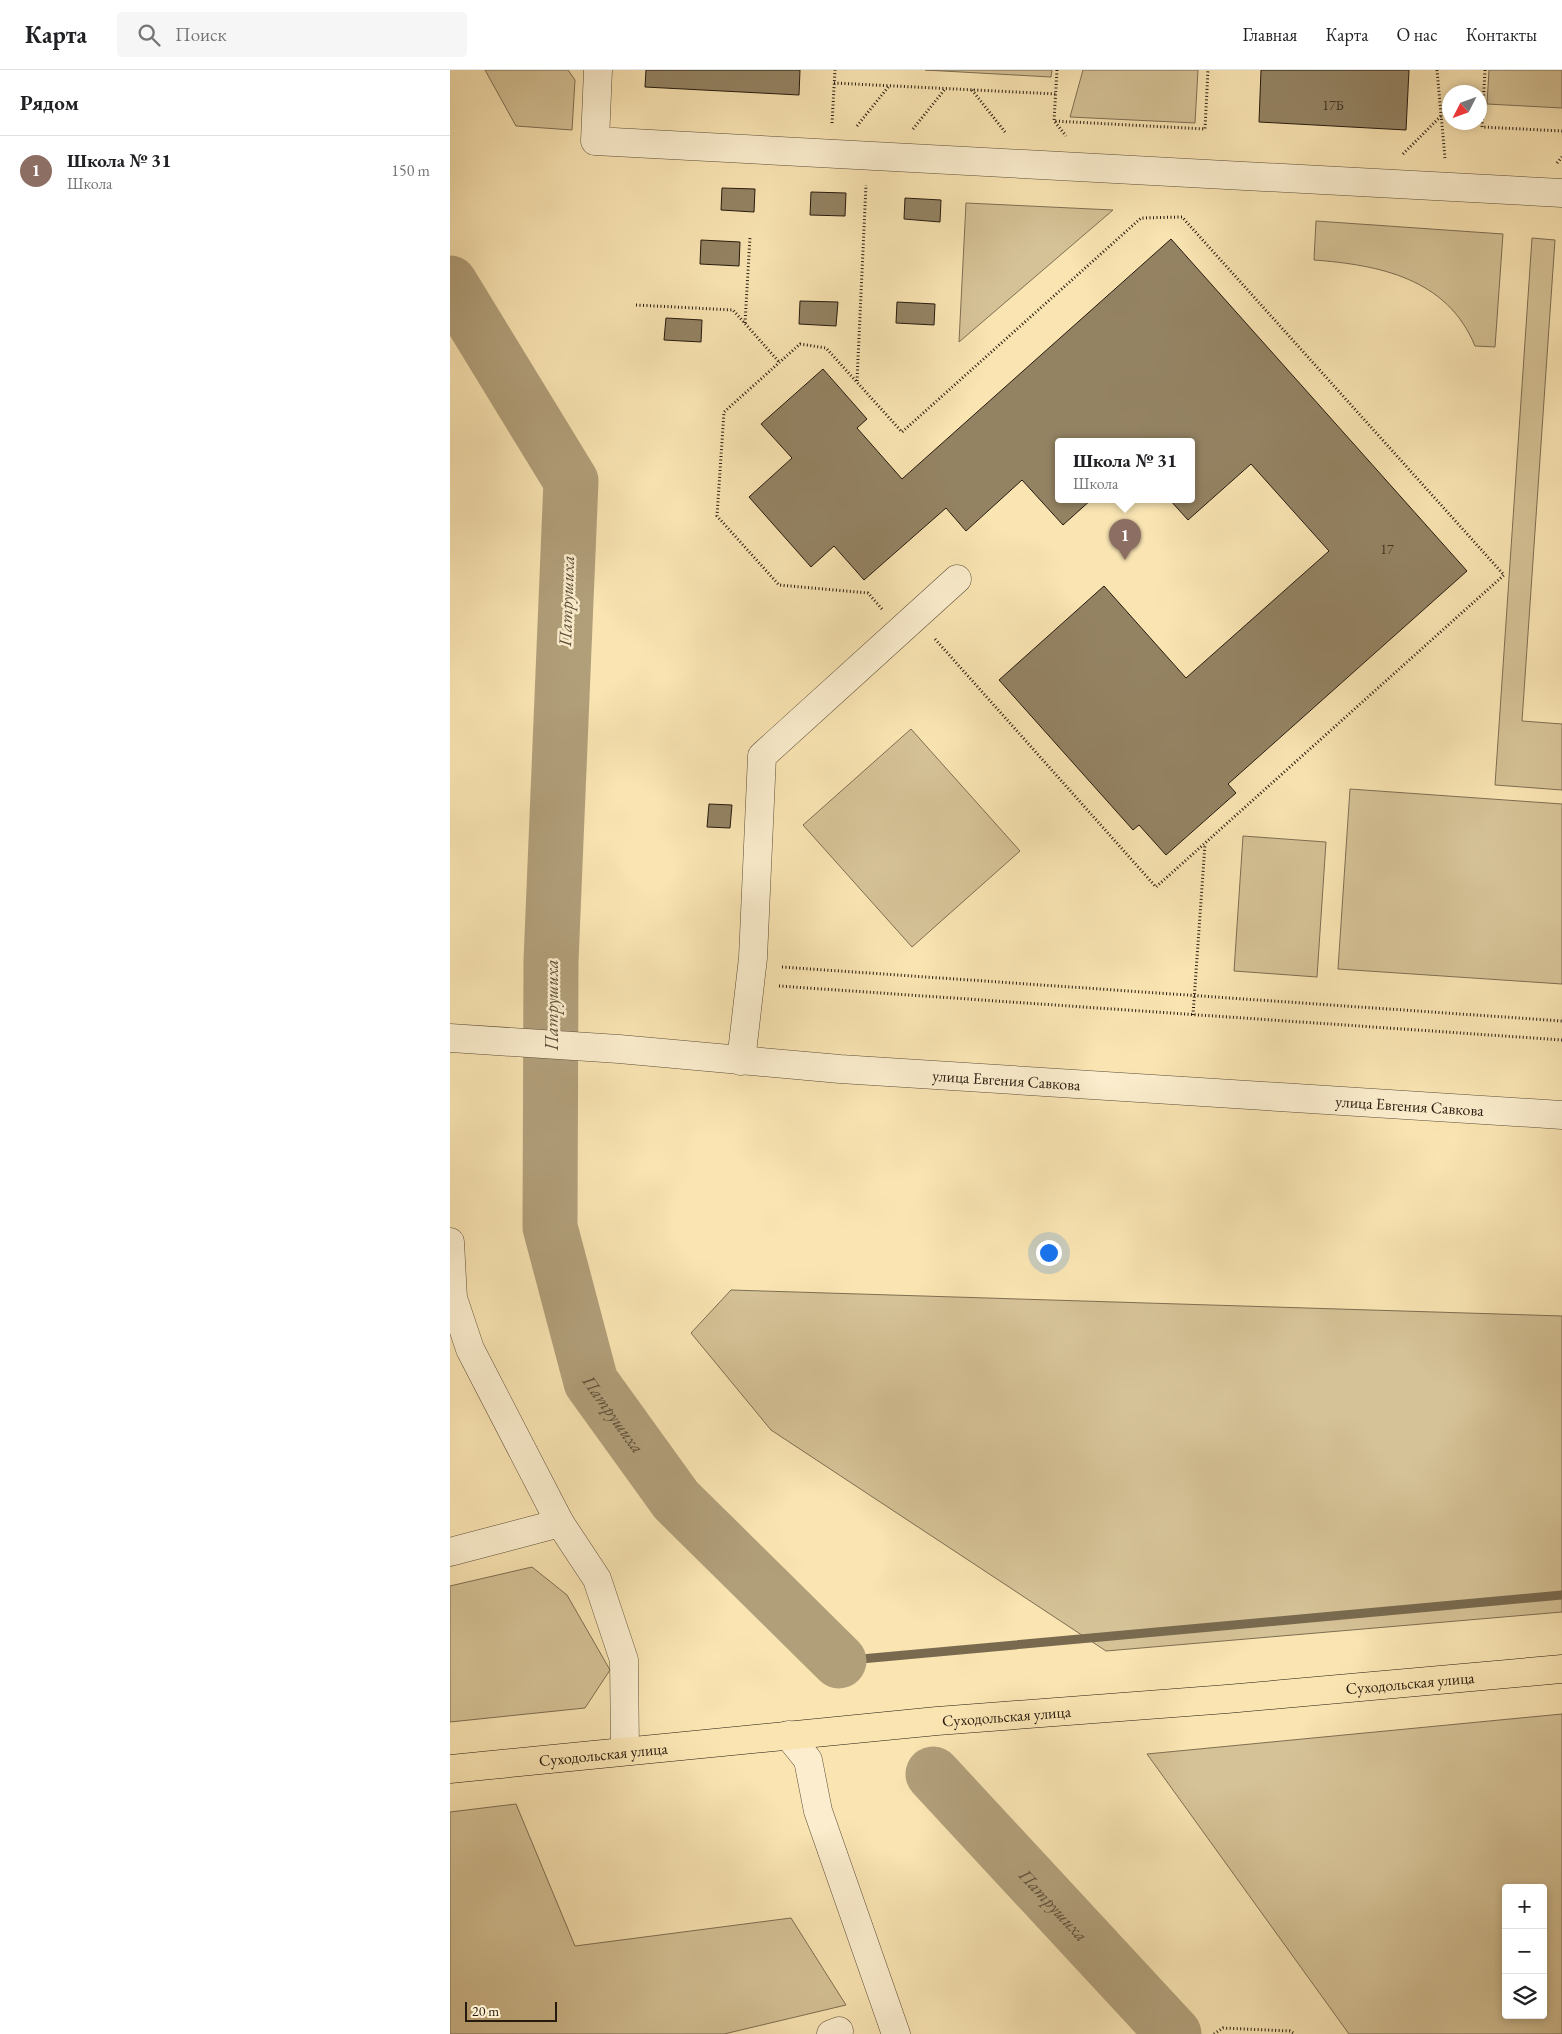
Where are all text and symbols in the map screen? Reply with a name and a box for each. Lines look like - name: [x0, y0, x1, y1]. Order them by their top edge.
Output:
- search box: [117, 12, 467, 57]
- text: Карта: [25, 19, 87, 50]
- icon: search: [135, 21, 163, 49]
- text: Поиск: [175, 22, 227, 47]
- text: Главная: [1243, 23, 1297, 46]
- text: Карта: [1325, 23, 1368, 46]
- text: О нас: [1396, 23, 1438, 46]
- text: Контакты: [1466, 23, 1537, 46]
- north arrow: [1442, 85, 1487, 130]
- text: Рядом: [20, 89, 79, 116]
- house number: 17Б: [1322, 96, 1344, 114]
- text: Школа № 31: [67, 148, 171, 173]
- text: 1: [32, 160, 40, 181]
- text: 150 m: [391, 160, 430, 181]
- text: Школа: [67, 173, 112, 194]
- popup: [1055, 438, 1195, 503]
- text: Школа № 31: [1073, 448, 1177, 473]
- text: Школа: [1073, 473, 1118, 494]
- pin: 1: [1109, 519, 1141, 560]
- house number: 17: [1380, 540, 1394, 558]
- water label: Патрушиха: [553, 555, 580, 648]
- water label: Патрушиха: [540, 960, 564, 1051]
- street label: улица Евгения Савкова: [932, 1064, 1082, 1095]
- street label: улица Евгения Савкова: [1335, 1090, 1485, 1121]
- your location: [1036, 1240, 1062, 1266]
- water label: Патрушиха: [577, 1369, 650, 1457]
- street label: Суходольская улица: [1345, 1666, 1476, 1699]
- street label: Суходольская улица: [941, 1700, 1072, 1731]
- street label: Суходольская улица: [538, 1737, 669, 1771]
- water label: Патрушиха: [1014, 1863, 1093, 1946]
- map controls: [1502, 1884, 1547, 2019]
- button: +: [1502, 1884, 1547, 1929]
- button: −: [1502, 1929, 1547, 1974]
- button: layers: [1502, 1974, 1547, 2019]
- scale bar: [465, 1999, 558, 2022]
- text: 20 m: [472, 2002, 499, 2020]

